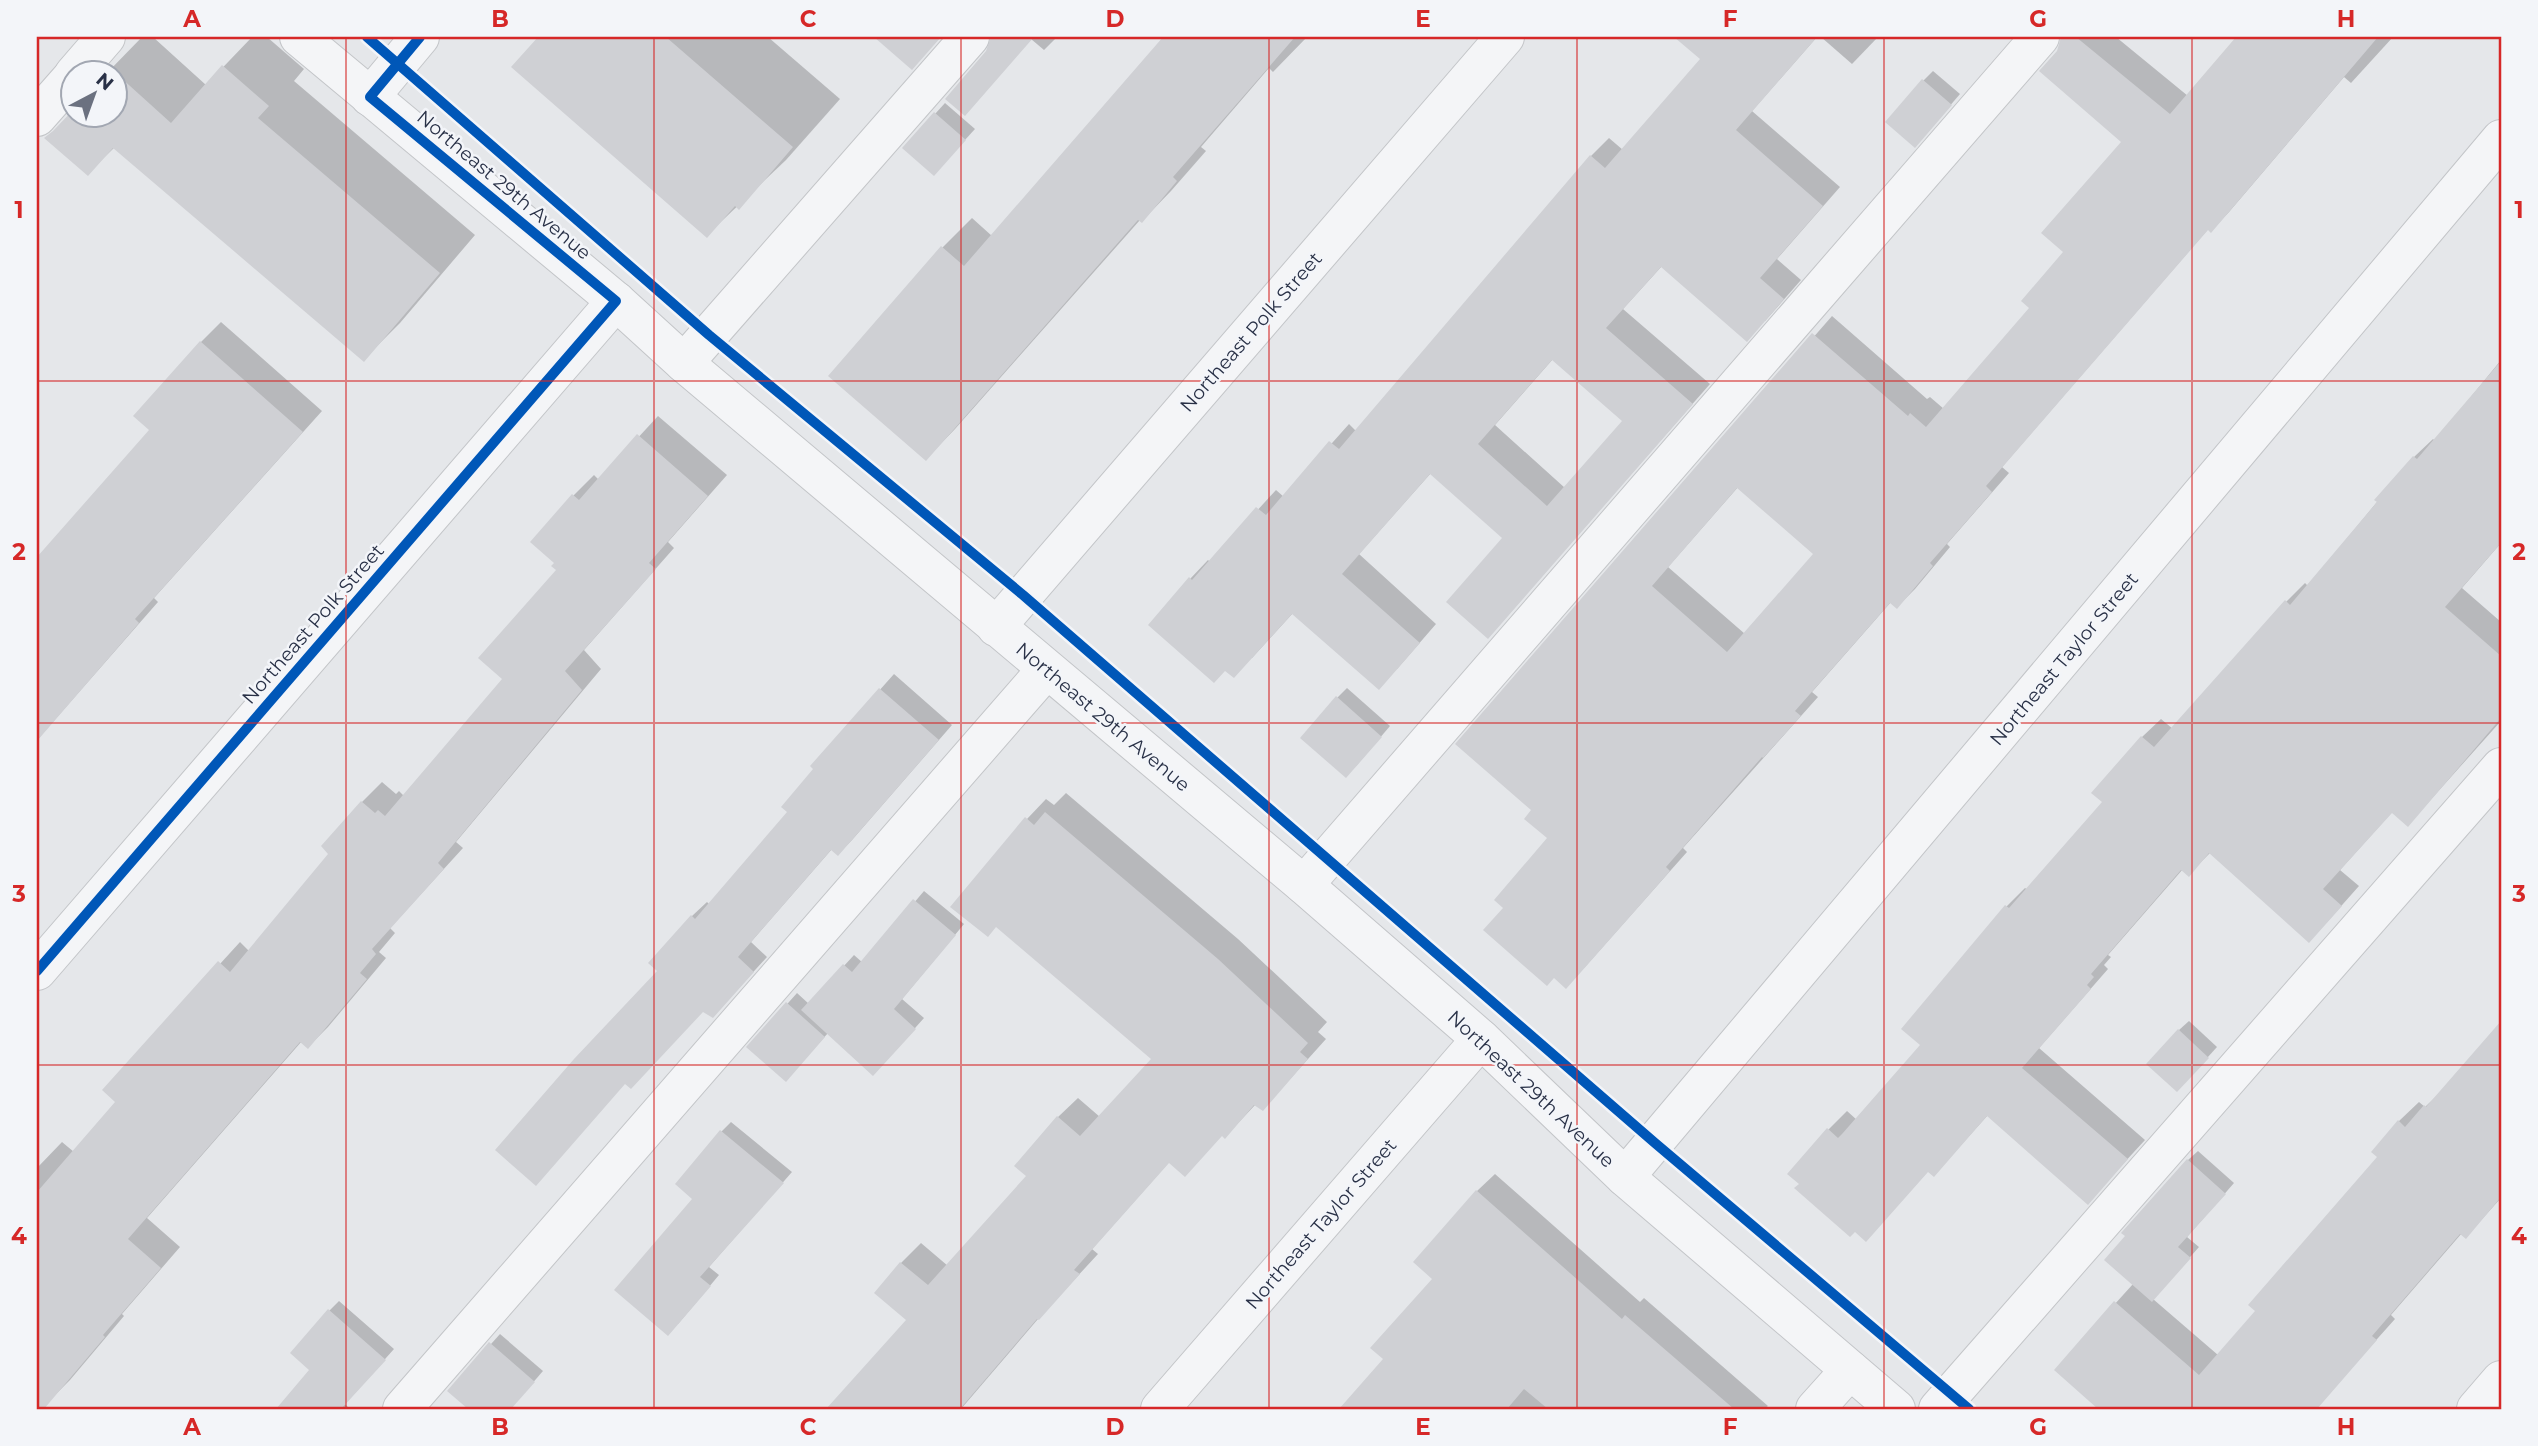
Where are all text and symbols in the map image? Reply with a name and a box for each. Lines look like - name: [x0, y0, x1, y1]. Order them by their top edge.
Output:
- text: A: [182, 5, 201, 33]
- text: B: [491, 5, 509, 33]
- text: C: [800, 5, 817, 33]
- text: D: [1106, 5, 1125, 33]
- text: E: [1415, 5, 1431, 33]
- text: F: [1723, 5, 1738, 33]
- text: G: [2029, 5, 2047, 33]
- text: H: [2337, 5, 2355, 33]
- north arrow: [60, 60, 130, 130]
- text: N: [91, 68, 118, 95]
- street label: Northeast 29th Avenue: [412, 105, 596, 265]
- text: 1: [14, 196, 24, 224]
- text: 1: [2514, 196, 2524, 224]
- street label: Northeast Polk Street: [1175, 247, 1327, 417]
- text: 2: [12, 538, 26, 566]
- text: 2: [2512, 538, 2526, 566]
- street label: Northeast Polk Street: [237, 539, 389, 709]
- street label: Northeast Taylor Street: [1985, 568, 2143, 750]
- street label: Northeast 29th Avenue: [1011, 637, 1195, 797]
- text: 3: [11, 880, 26, 908]
- text: 3: [2511, 880, 2526, 908]
- street label: Northeast 29th Avenue: [1443, 1006, 1619, 1172]
- street label: Northeast Taylor Street: [1241, 1134, 1402, 1314]
- text: 4: [11, 1222, 27, 1250]
- text: 4: [2511, 1222, 2527, 1250]
- text: A: [182, 1413, 201, 1441]
- text: B: [491, 1413, 509, 1441]
- text: C: [800, 1413, 817, 1441]
- text: D: [1106, 1413, 1125, 1441]
- text: E: [1415, 1413, 1431, 1441]
- text: F: [1723, 1413, 1738, 1441]
- text: G: [2029, 1413, 2047, 1441]
- text: H: [2337, 1413, 2355, 1441]

